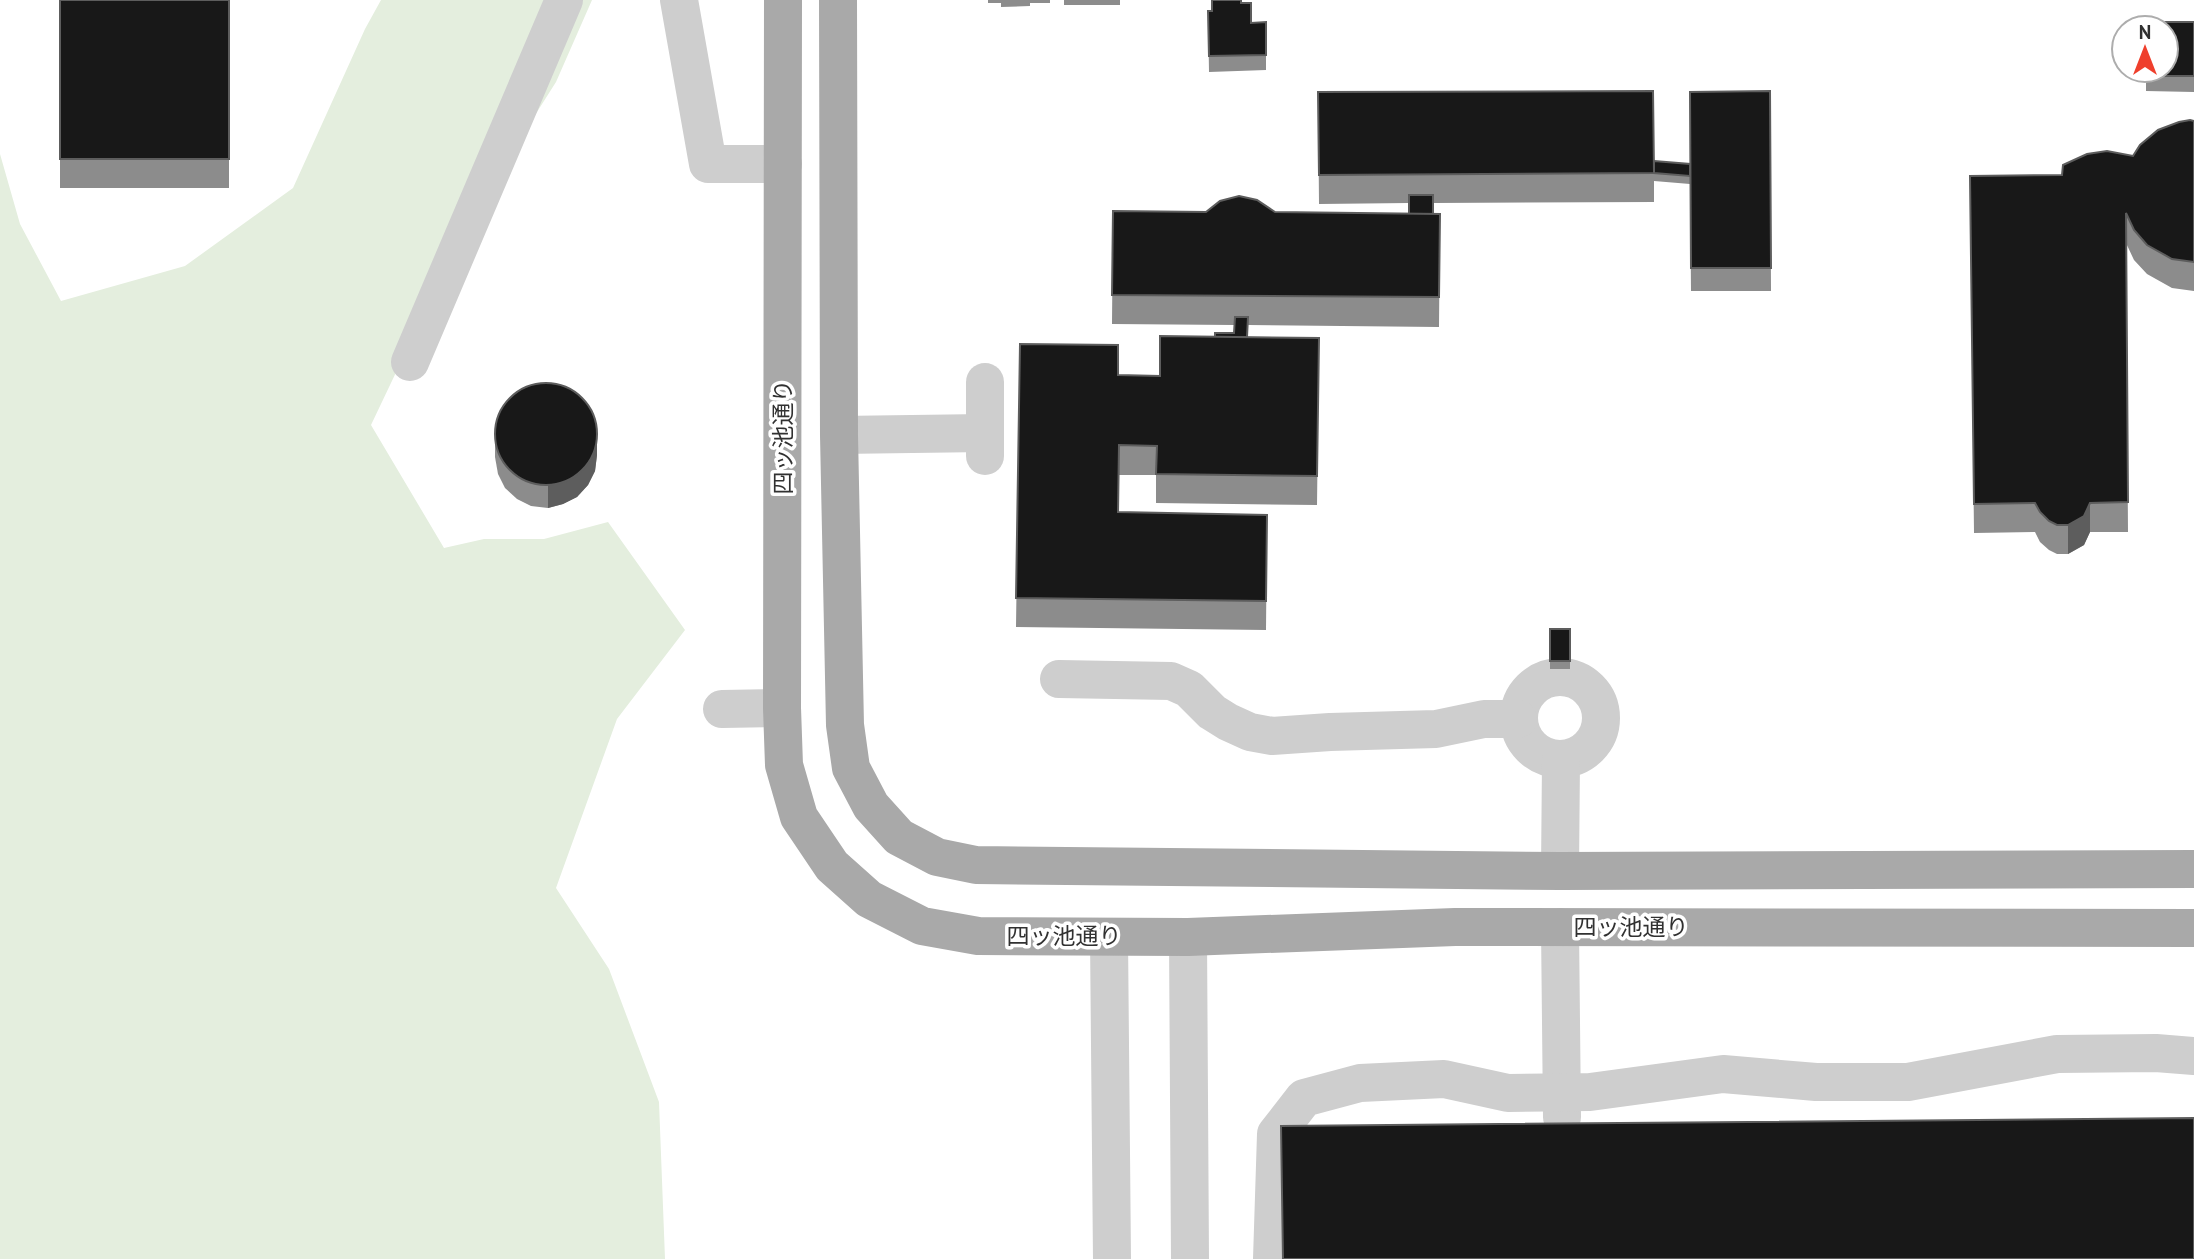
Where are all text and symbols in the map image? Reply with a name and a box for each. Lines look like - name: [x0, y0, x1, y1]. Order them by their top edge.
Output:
- north arrow: [2110, 14, 2180, 84]
- text: N: [2139, 20, 2151, 44]
- street label: 四ッ池通り: [768, 380, 797, 495]
- street label: 四ッ池通り: [1574, 912, 1689, 941]
- street label: 四ッ池通り: [1007, 921, 1122, 950]

